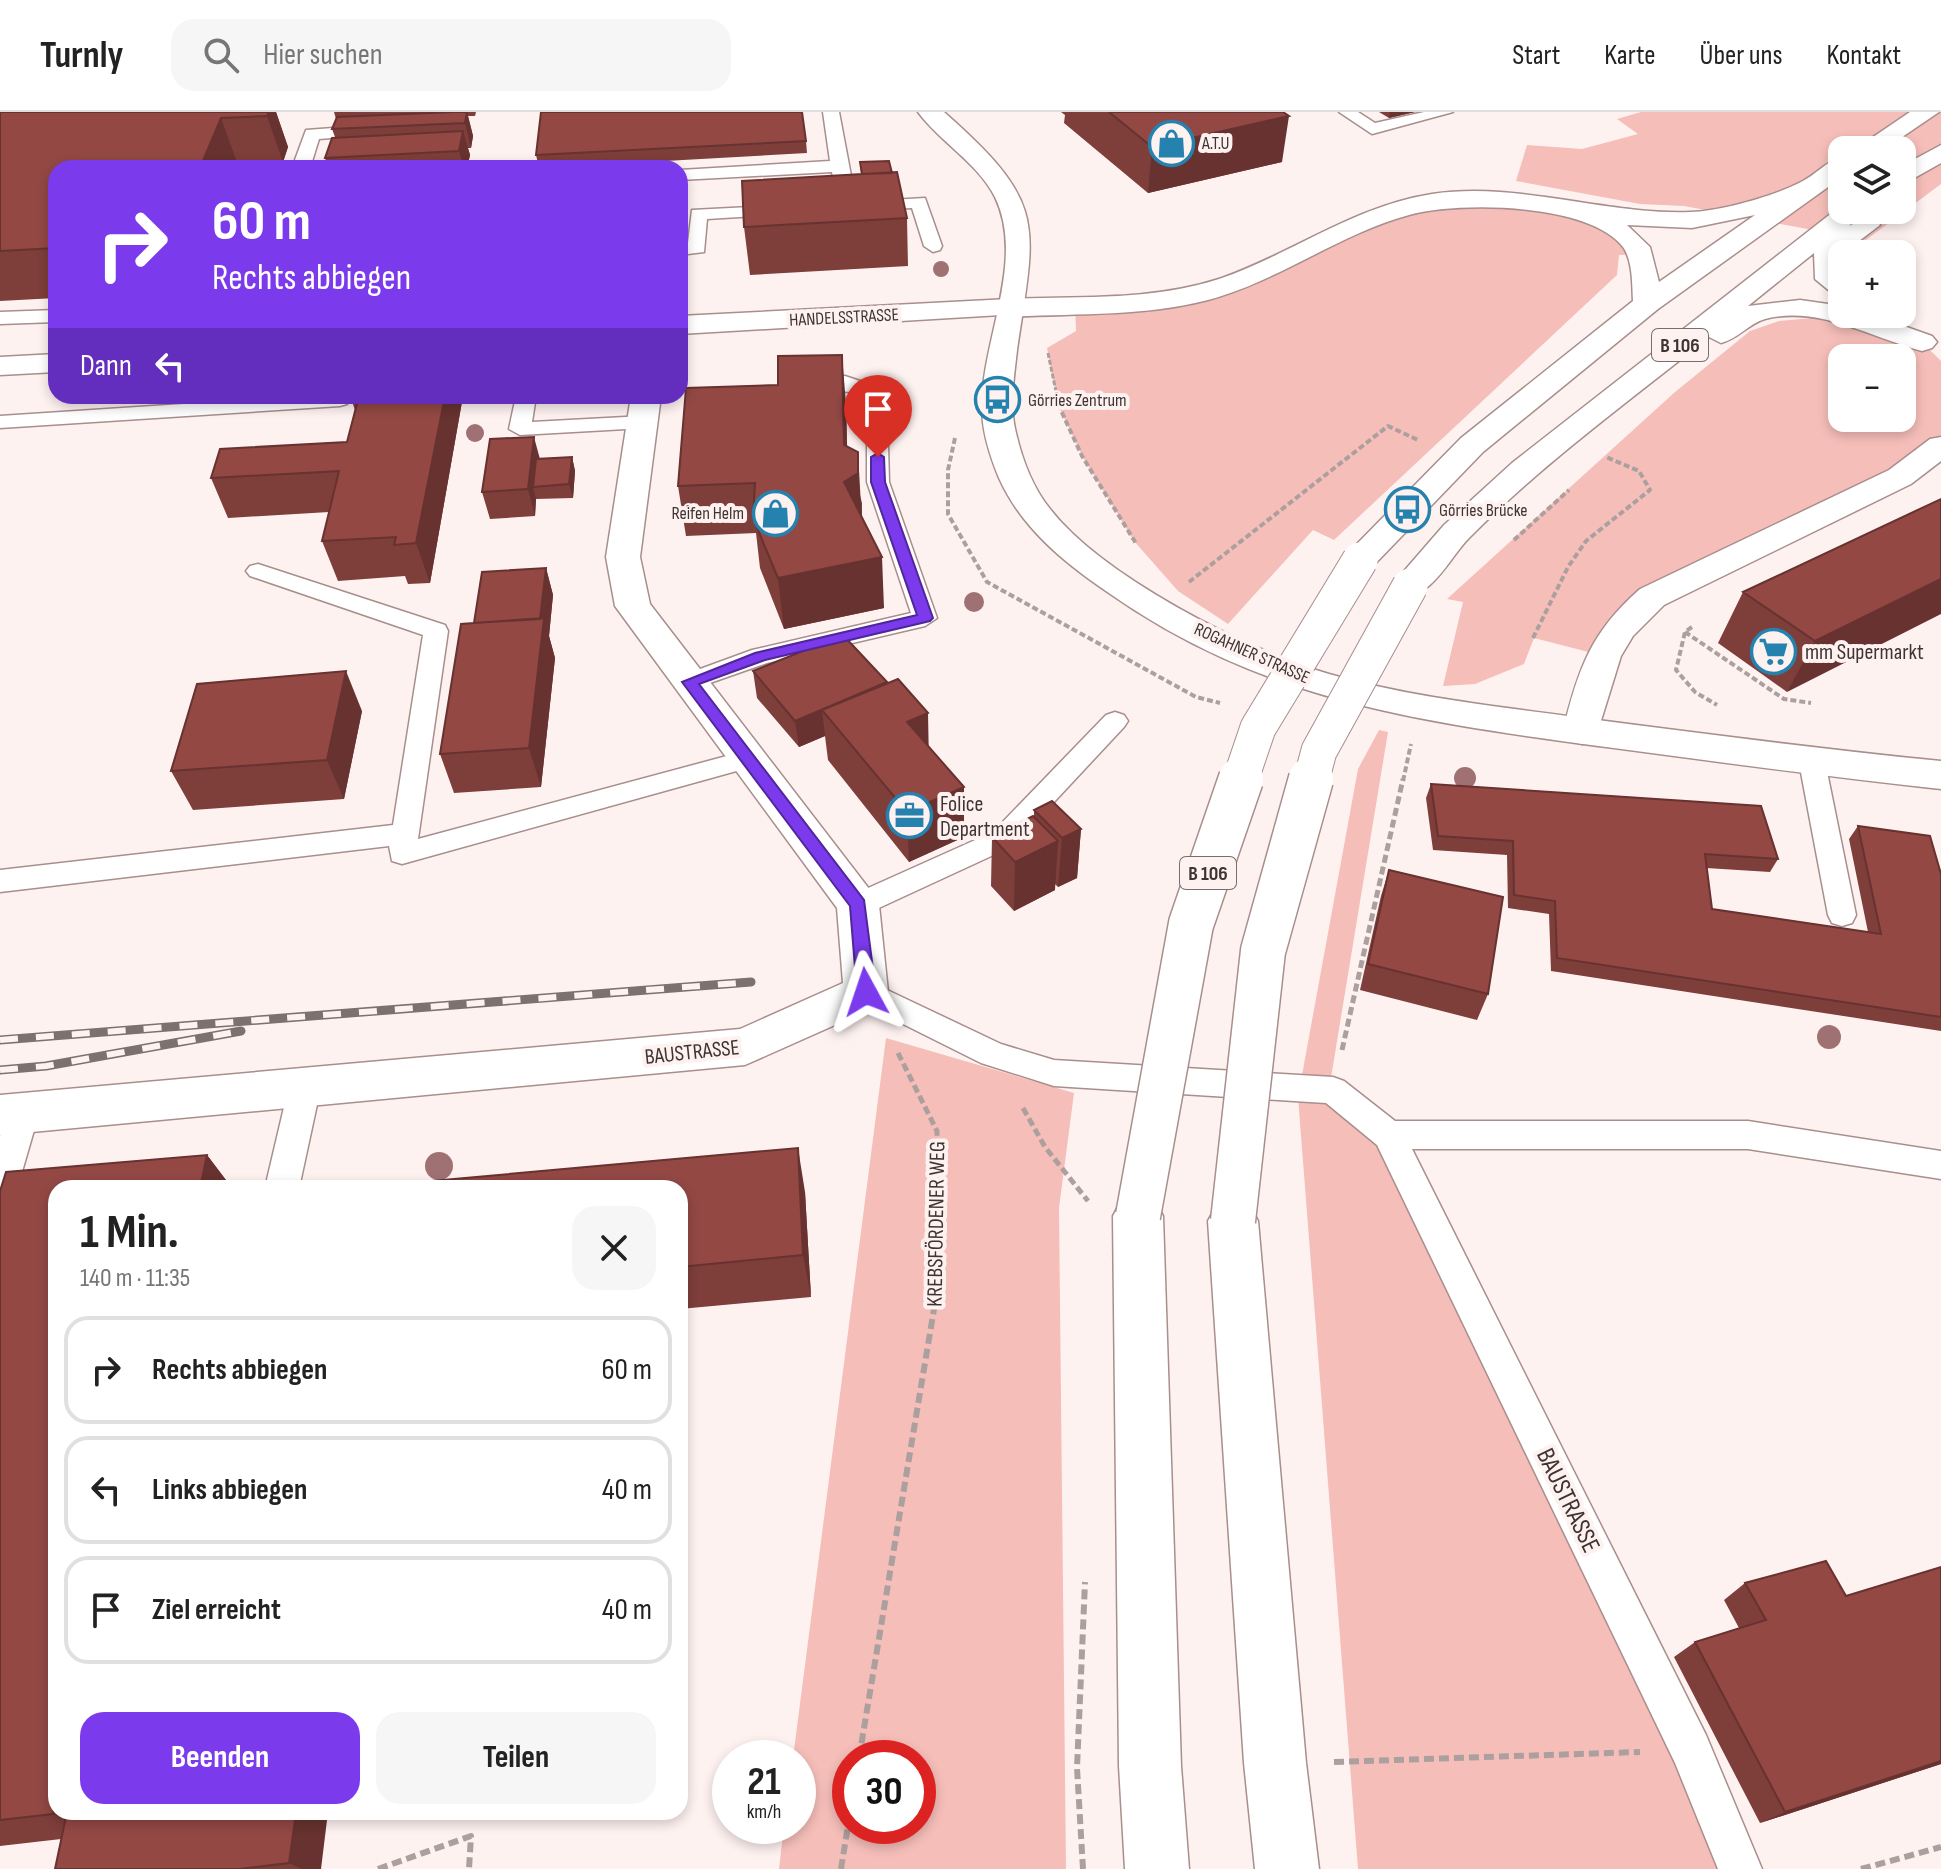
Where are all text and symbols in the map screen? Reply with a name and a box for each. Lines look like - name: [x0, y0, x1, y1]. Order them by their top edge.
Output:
- search box: [171, 19, 731, 91]
- text: Turnly: [40, 33, 123, 78]
- icon: search: [199, 33, 243, 77]
- text: Hier suchen: [263, 37, 383, 73]
- text: Start: [1512, 39, 1560, 72]
- text: Karte: [1604, 39, 1656, 72]
- text: Über uns: [1700, 39, 1783, 72]
- text: Kontakt: [1827, 39, 1901, 72]
- shop icon: A.T.U: [1147, 119, 1195, 167]
- place label: A.T.U: [1201, 133, 1230, 154]
- map controls: [1828, 136, 1916, 432]
- button: layers: [1828, 136, 1916, 224]
- text: 60 m: [212, 189, 311, 256]
- icon: right: [80, 192, 184, 296]
- button: +: [1828, 240, 1916, 328]
- text: Rechts abbiegen: [212, 257, 411, 300]
- street label: HANDELSSTRASSE: [789, 304, 899, 331]
- road number: B 106: [1652, 329, 1708, 361]
- icon: left: [148, 344, 192, 388]
- button: −: [1828, 344, 1916, 432]
- text: Dann: [80, 348, 132, 384]
- pin: [844, 375, 912, 457]
- bus stop icon: Görries Zentrum: [973, 376, 1021, 424]
- icon: arrive: [856, 387, 900, 431]
- place label: Görries Zentrum: [1028, 390, 1127, 411]
- bus stop icon: Görries Brücke: [1384, 486, 1432, 534]
- shop icon: Reifen Helm: [751, 489, 799, 537]
- place label: Görries Brücke: [1439, 500, 1527, 521]
- place label: Reifen Helm: [671, 503, 744, 524]
- street label: ROGAHNER STRASSE: [1191, 619, 1313, 688]
- supermarket icon: mm Supermarkt: [1750, 627, 1798, 675]
- place label: mm Supermarkt: [1805, 639, 1924, 666]
- place label: Folice Department: [940, 791, 1030, 843]
- office icon: Folice Department: [885, 792, 933, 840]
- road number: B 106: [1180, 857, 1236, 889]
- position arrow: [824, 950, 908, 1034]
- street label: BAUSTRASSE: [643, 1034, 741, 1071]
- street label: KREBSFÖRDENER WEG: [922, 1141, 951, 1307]
- text: 1 Min.: [80, 1204, 179, 1261]
- button: close: [572, 1206, 656, 1290]
- text: 140 m · 11:35: [80, 1263, 190, 1294]
- icon: right: [84, 1348, 128, 1392]
- text: Rechts abbiegen: [152, 1352, 327, 1388]
- text: 60 m: [601, 1352, 652, 1388]
- street label: BAUSTRASSE: [1529, 1443, 1606, 1558]
- icon: left: [84, 1468, 128, 1512]
- text: Links abbiegen: [152, 1472, 307, 1508]
- text: 40 m: [602, 1472, 652, 1508]
- icon: arrive: [84, 1588, 128, 1632]
- text: Ziel erreicht: [152, 1592, 281, 1628]
- text: 40 m: [602, 1592, 652, 1628]
- button: Beenden: [80, 1712, 360, 1804]
- button: Teilen: [376, 1712, 656, 1804]
- speed limit sign: 30: [832, 1740, 936, 1844]
- text: 21: [747, 1758, 781, 1806]
- text: km/h: [747, 1800, 781, 1824]

